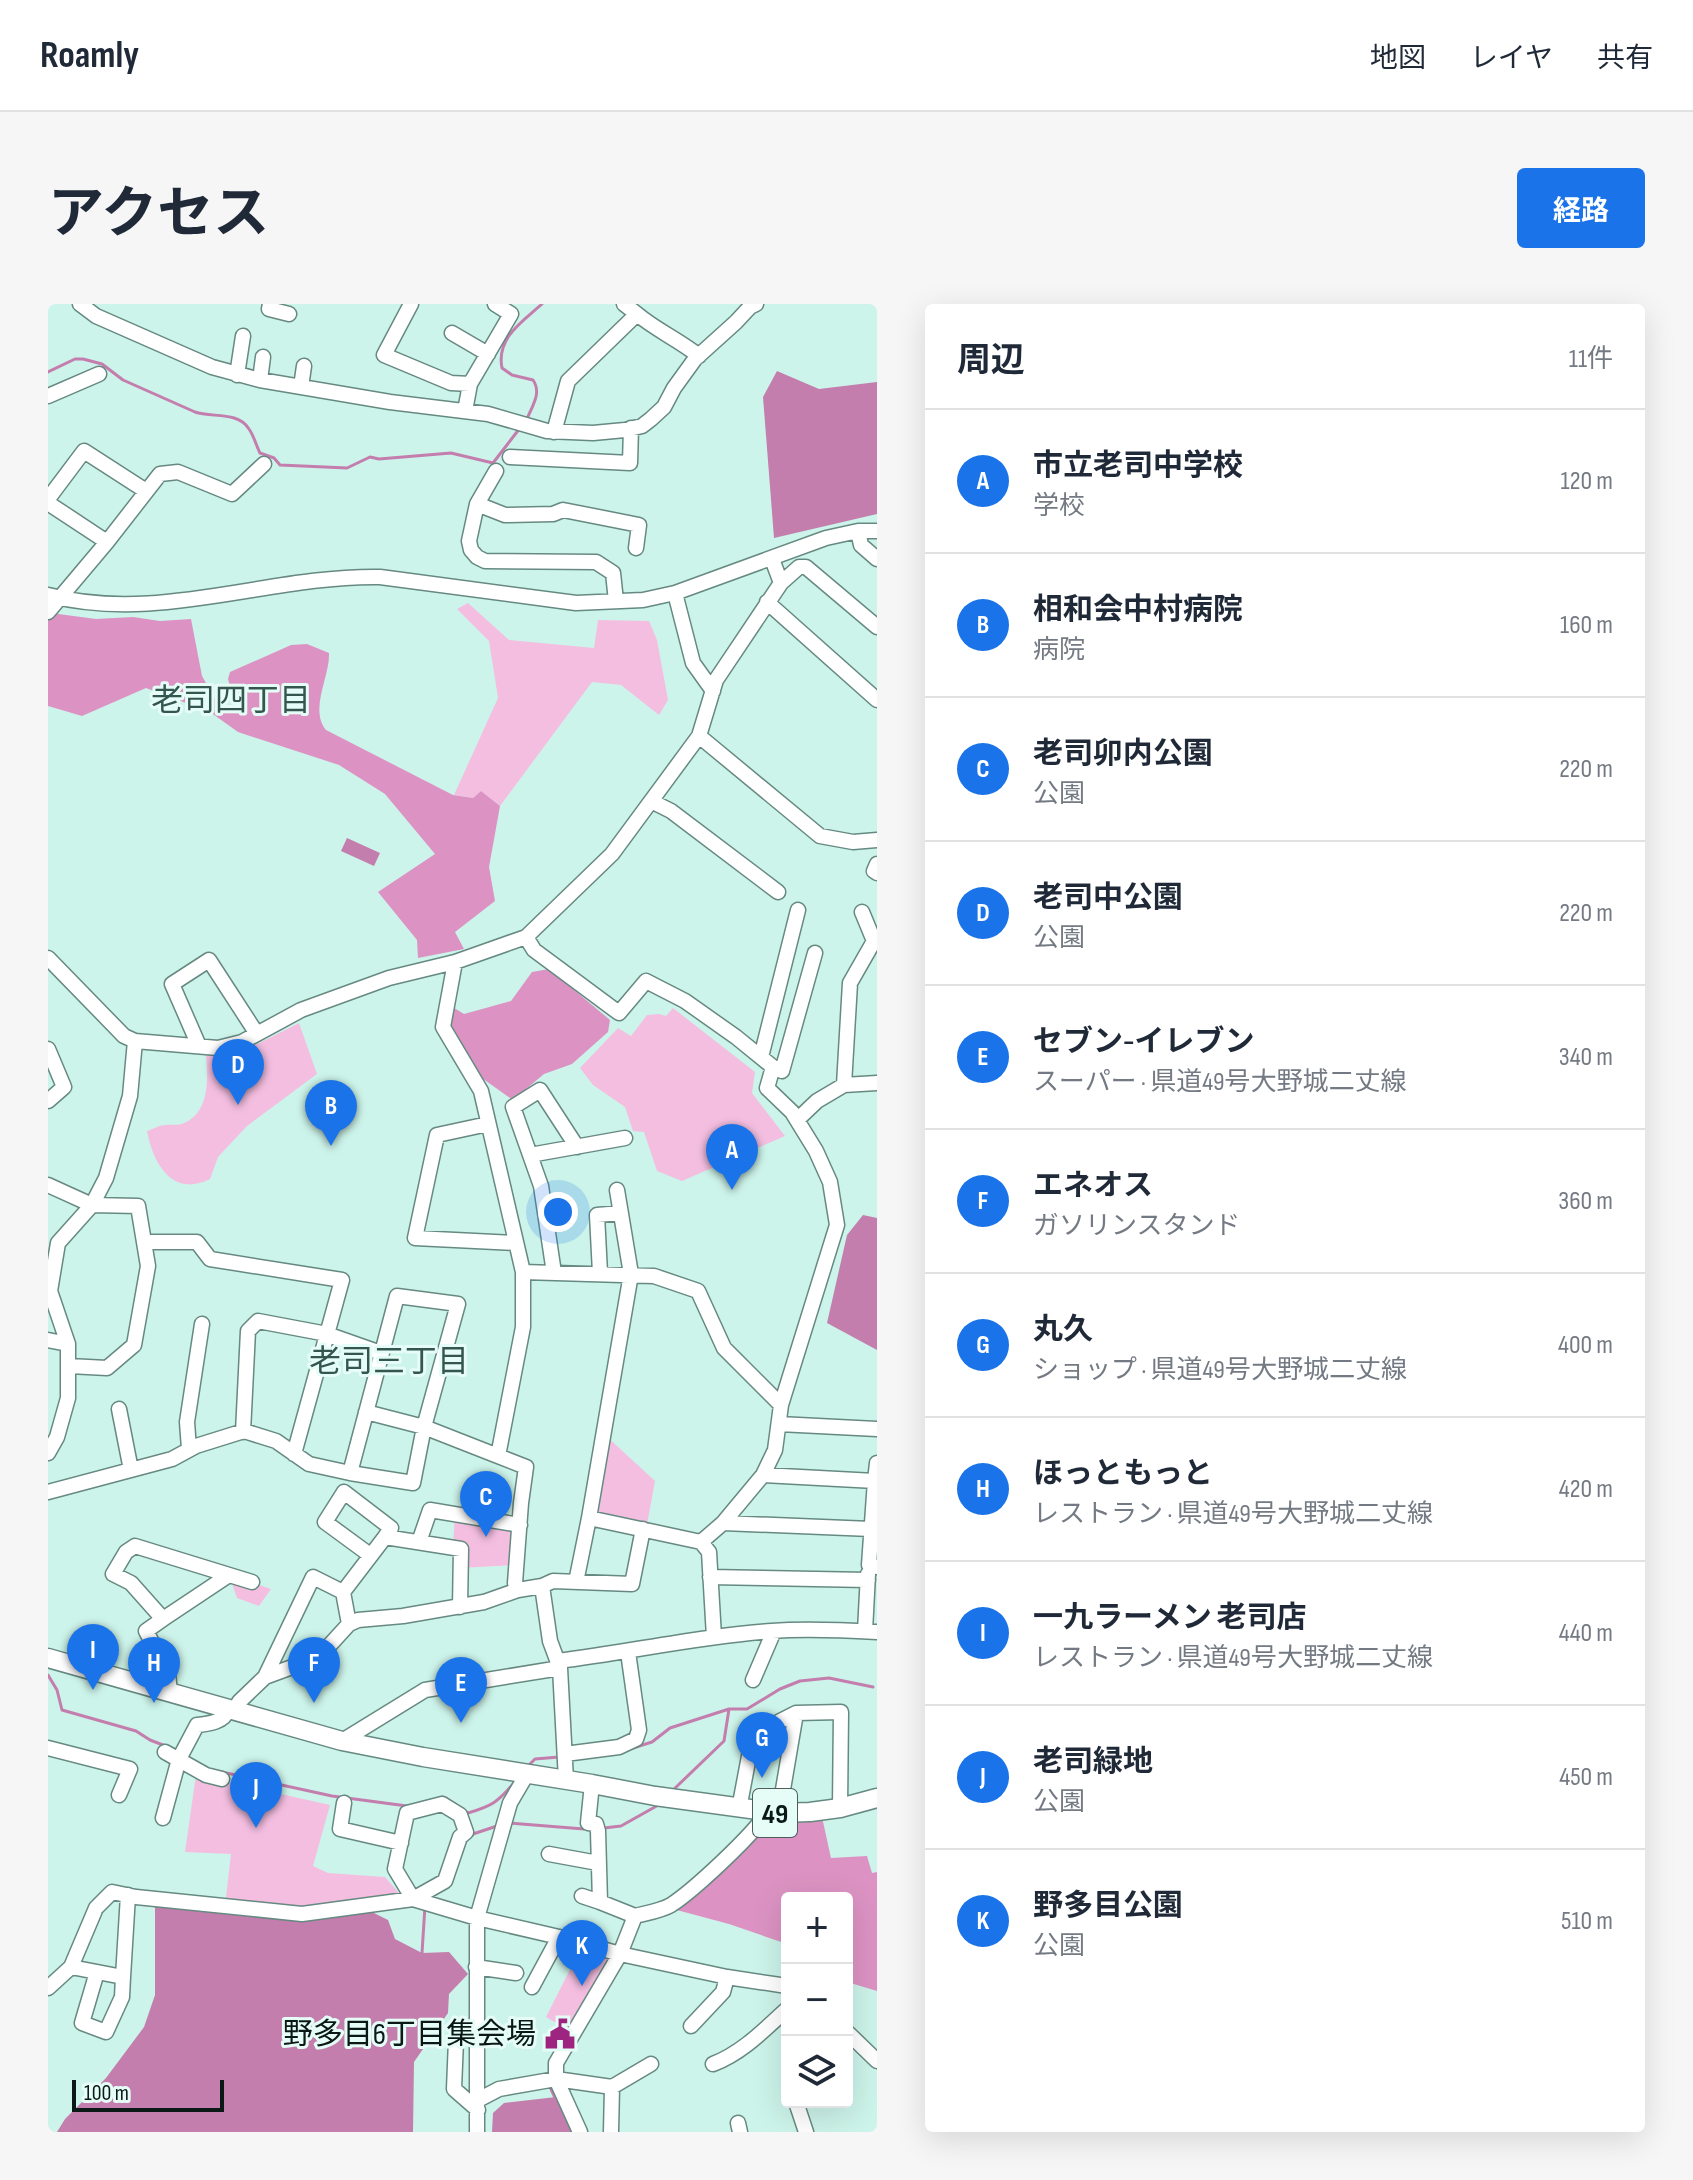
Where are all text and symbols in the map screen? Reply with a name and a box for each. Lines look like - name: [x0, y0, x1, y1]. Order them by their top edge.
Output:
- text: Roamly: [40, 33, 139, 78]
- text: 地図: [1370, 42, 1426, 75]
- text: レイヤ: [1470, 42, 1553, 75]
- text: 共有: [1597, 42, 1653, 75]
- button: 経路: [1517, 168, 1645, 248]
- text: アクセス: [48, 182, 269, 249]
- text: 周辺: [957, 340, 1025, 381]
- text: 11件: [1569, 344, 1613, 375]
- text: 市立老司中学校: [1033, 448, 1243, 484]
- text: A: [977, 466, 989, 497]
- text: 120 m: [1560, 466, 1613, 497]
- text: 学校: [1033, 491, 1085, 522]
- text: 相和会中村病院: [1033, 592, 1243, 628]
- text: B: [977, 610, 989, 641]
- text: 160 m: [1560, 610, 1613, 641]
- text: 病院: [1033, 635, 1085, 666]
- district label: 老司四丁目: [151, 682, 311, 721]
- text: 老司卯内公園: [1033, 736, 1213, 772]
- text: C: [976, 754, 990, 785]
- text: 220 m: [1559, 754, 1613, 785]
- text: 公園: [1033, 779, 1085, 810]
- text: 老司中公園: [1033, 880, 1183, 916]
- text: D: [976, 898, 990, 929]
- text: 220 m: [1559, 898, 1613, 929]
- text: 公園: [1033, 923, 1085, 954]
- text: セブン-イレブン: [1033, 1024, 1255, 1060]
- pin: D: [212, 1039, 264, 1105]
- text: E: [977, 1042, 989, 1073]
- text: 340 m: [1559, 1042, 1613, 1073]
- text: スーパー · 県道49号大野城二丈線: [1033, 1067, 1407, 1098]
- pin: B: [305, 1080, 357, 1146]
- pin: A: [706, 1124, 758, 1190]
- text: エネオス: [1033, 1168, 1153, 1204]
- text: F: [978, 1186, 988, 1217]
- text: 360 m: [1558, 1186, 1613, 1217]
- your location: [538, 1192, 578, 1232]
- text: ガソリンスタンド: [1033, 1211, 1240, 1242]
- text: 丸久: [1033, 1312, 1093, 1348]
- text: G: [976, 1330, 990, 1361]
- text: 400 m: [1558, 1330, 1613, 1361]
- district label: 老司三丁目: [309, 1343, 469, 1382]
- text: ショップ · 県道49号大野城二丈線: [1033, 1355, 1407, 1386]
- text: ほっともっと: [1033, 1456, 1213, 1492]
- pin: C: [460, 1471, 512, 1537]
- text: H: [976, 1474, 990, 1505]
- text: 420 m: [1559, 1474, 1613, 1505]
- text: レストラン · 県道49号大野城二丈線: [1033, 1499, 1433, 1530]
- text: 一九ラーメン 老司店: [1033, 1600, 1306, 1636]
- text: I: [980, 1618, 986, 1649]
- text: 440 m: [1559, 1618, 1613, 1649]
- pin: I: [67, 1624, 119, 1690]
- pin: H: [128, 1637, 180, 1703]
- pin: F: [288, 1637, 340, 1703]
- text: レストラン · 県道49号大野城二丈線: [1033, 1643, 1433, 1674]
- pin: E: [435, 1657, 487, 1723]
- pin: G: [736, 1712, 788, 1778]
- text: 老司緑地: [1033, 1744, 1153, 1780]
- pin: J: [230, 1762, 282, 1828]
- text: J: [980, 1762, 986, 1793]
- text: 450 m: [1559, 1762, 1613, 1793]
- text: 公園: [1033, 1787, 1085, 1818]
- road number: 49: [753, 1789, 797, 1837]
- text: 野多目公園: [1033, 1888, 1183, 1924]
- map controls: [781, 1892, 853, 2108]
- button: +: [781, 1892, 853, 1964]
- text: K: [977, 1906, 989, 1937]
- text: 510 m: [1561, 1906, 1613, 1937]
- pin: K: [556, 1920, 608, 1986]
- text: 公園: [1033, 1931, 1085, 1962]
- button: −: [781, 1964, 853, 2036]
- place label: 野多目6丁目集会場: [283, 2017, 536, 2053]
- public building icon: 野多目6丁目集会場: [543, 2017, 577, 2051]
- button: layers: [781, 2036, 853, 2108]
- scale bar: [72, 2076, 224, 2112]
- text: 100 m: [84, 2080, 129, 2107]

